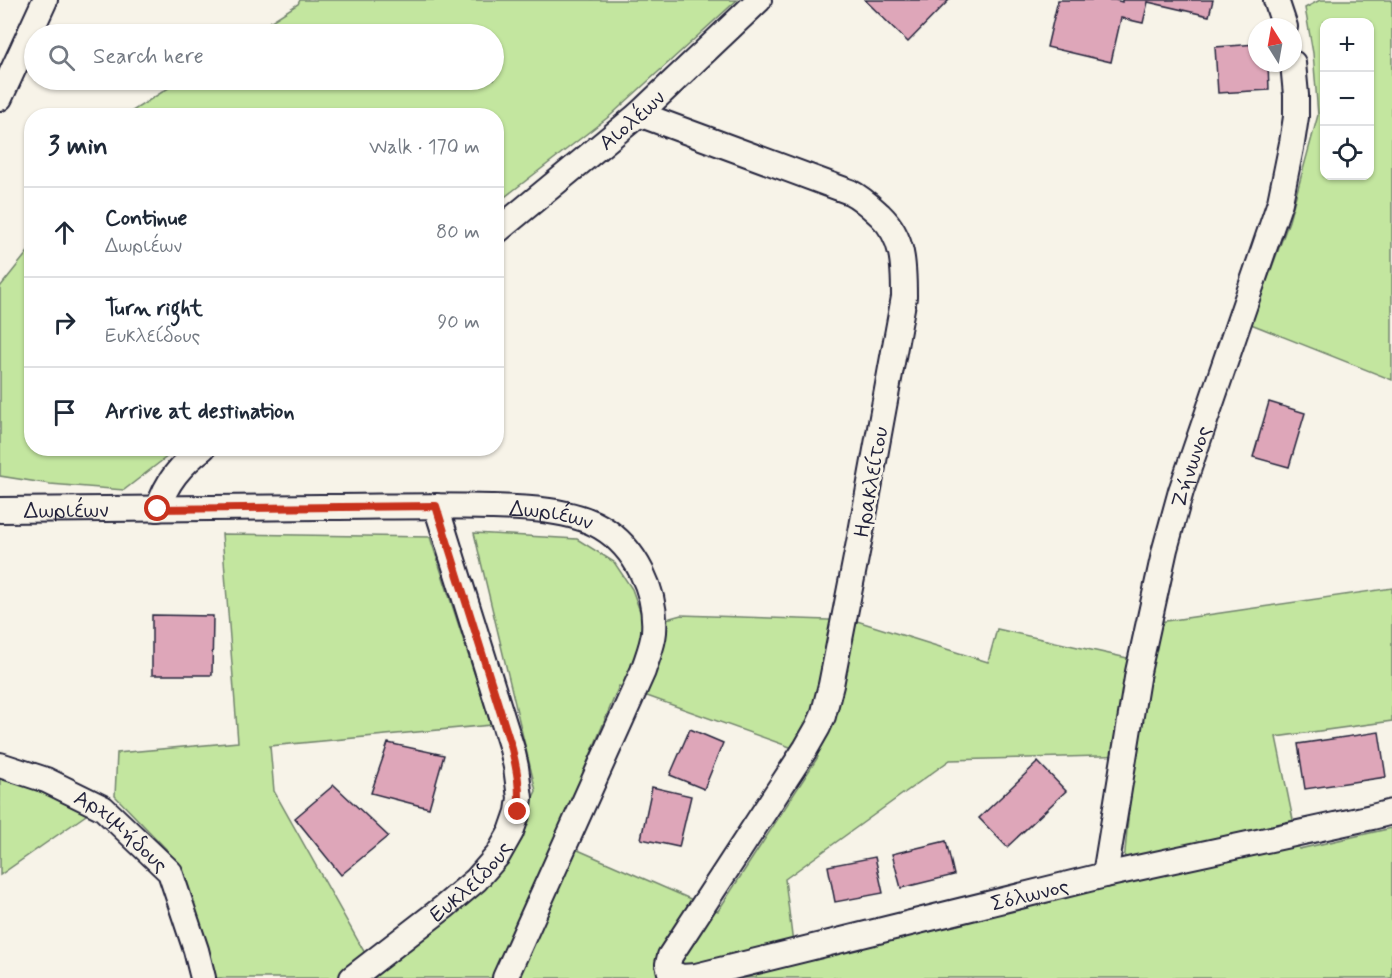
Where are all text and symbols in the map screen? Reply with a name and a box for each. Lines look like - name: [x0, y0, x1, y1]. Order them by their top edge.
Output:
- north arrow: [1248, 18, 1302, 72]
- map controls: [1320, 18, 1374, 180]
- button: +: [1320, 18, 1374, 72]
- search box: [24, 24, 504, 90]
- icon: search: [45, 41, 78, 74]
- text: Search here: [93, 43, 204, 71]
- button: −: [1320, 72, 1374, 126]
- street label: Αιολέων: [594, 84, 672, 158]
- button: locate: [1320, 126, 1374, 180]
- text: 3 min: [48, 130, 108, 164]
- text: Walk · 170 m: [369, 134, 480, 161]
- text: Continue: [105, 205, 187, 233]
- icon: ahead: [48, 216, 81, 249]
- text: 80 m: [436, 219, 480, 246]
- text: Δωριέων: [105, 233, 182, 260]
- text: Turn right: [105, 295, 203, 323]
- icon: right: [48, 306, 81, 339]
- text: 90 m: [437, 309, 480, 336]
- text: Ευκλείδους: [105, 323, 200, 350]
- icon: arrive: [48, 396, 81, 429]
- text: Arrive at destination: [105, 398, 295, 426]
- street label: Ζήνωνος: [1165, 422, 1218, 511]
- street label: Ηρακλείτου: [848, 424, 896, 540]
- route start: [144, 495, 170, 521]
- street label: Δωριέων: [24, 496, 109, 526]
- street label: Δωριέων: [509, 496, 597, 537]
- street label: Αρχιμήδους: [69, 784, 174, 879]
- route end: [504, 798, 530, 824]
- street label: Ευκλείδους: [424, 837, 519, 929]
- street label: Σόλωνος: [988, 872, 1072, 919]

